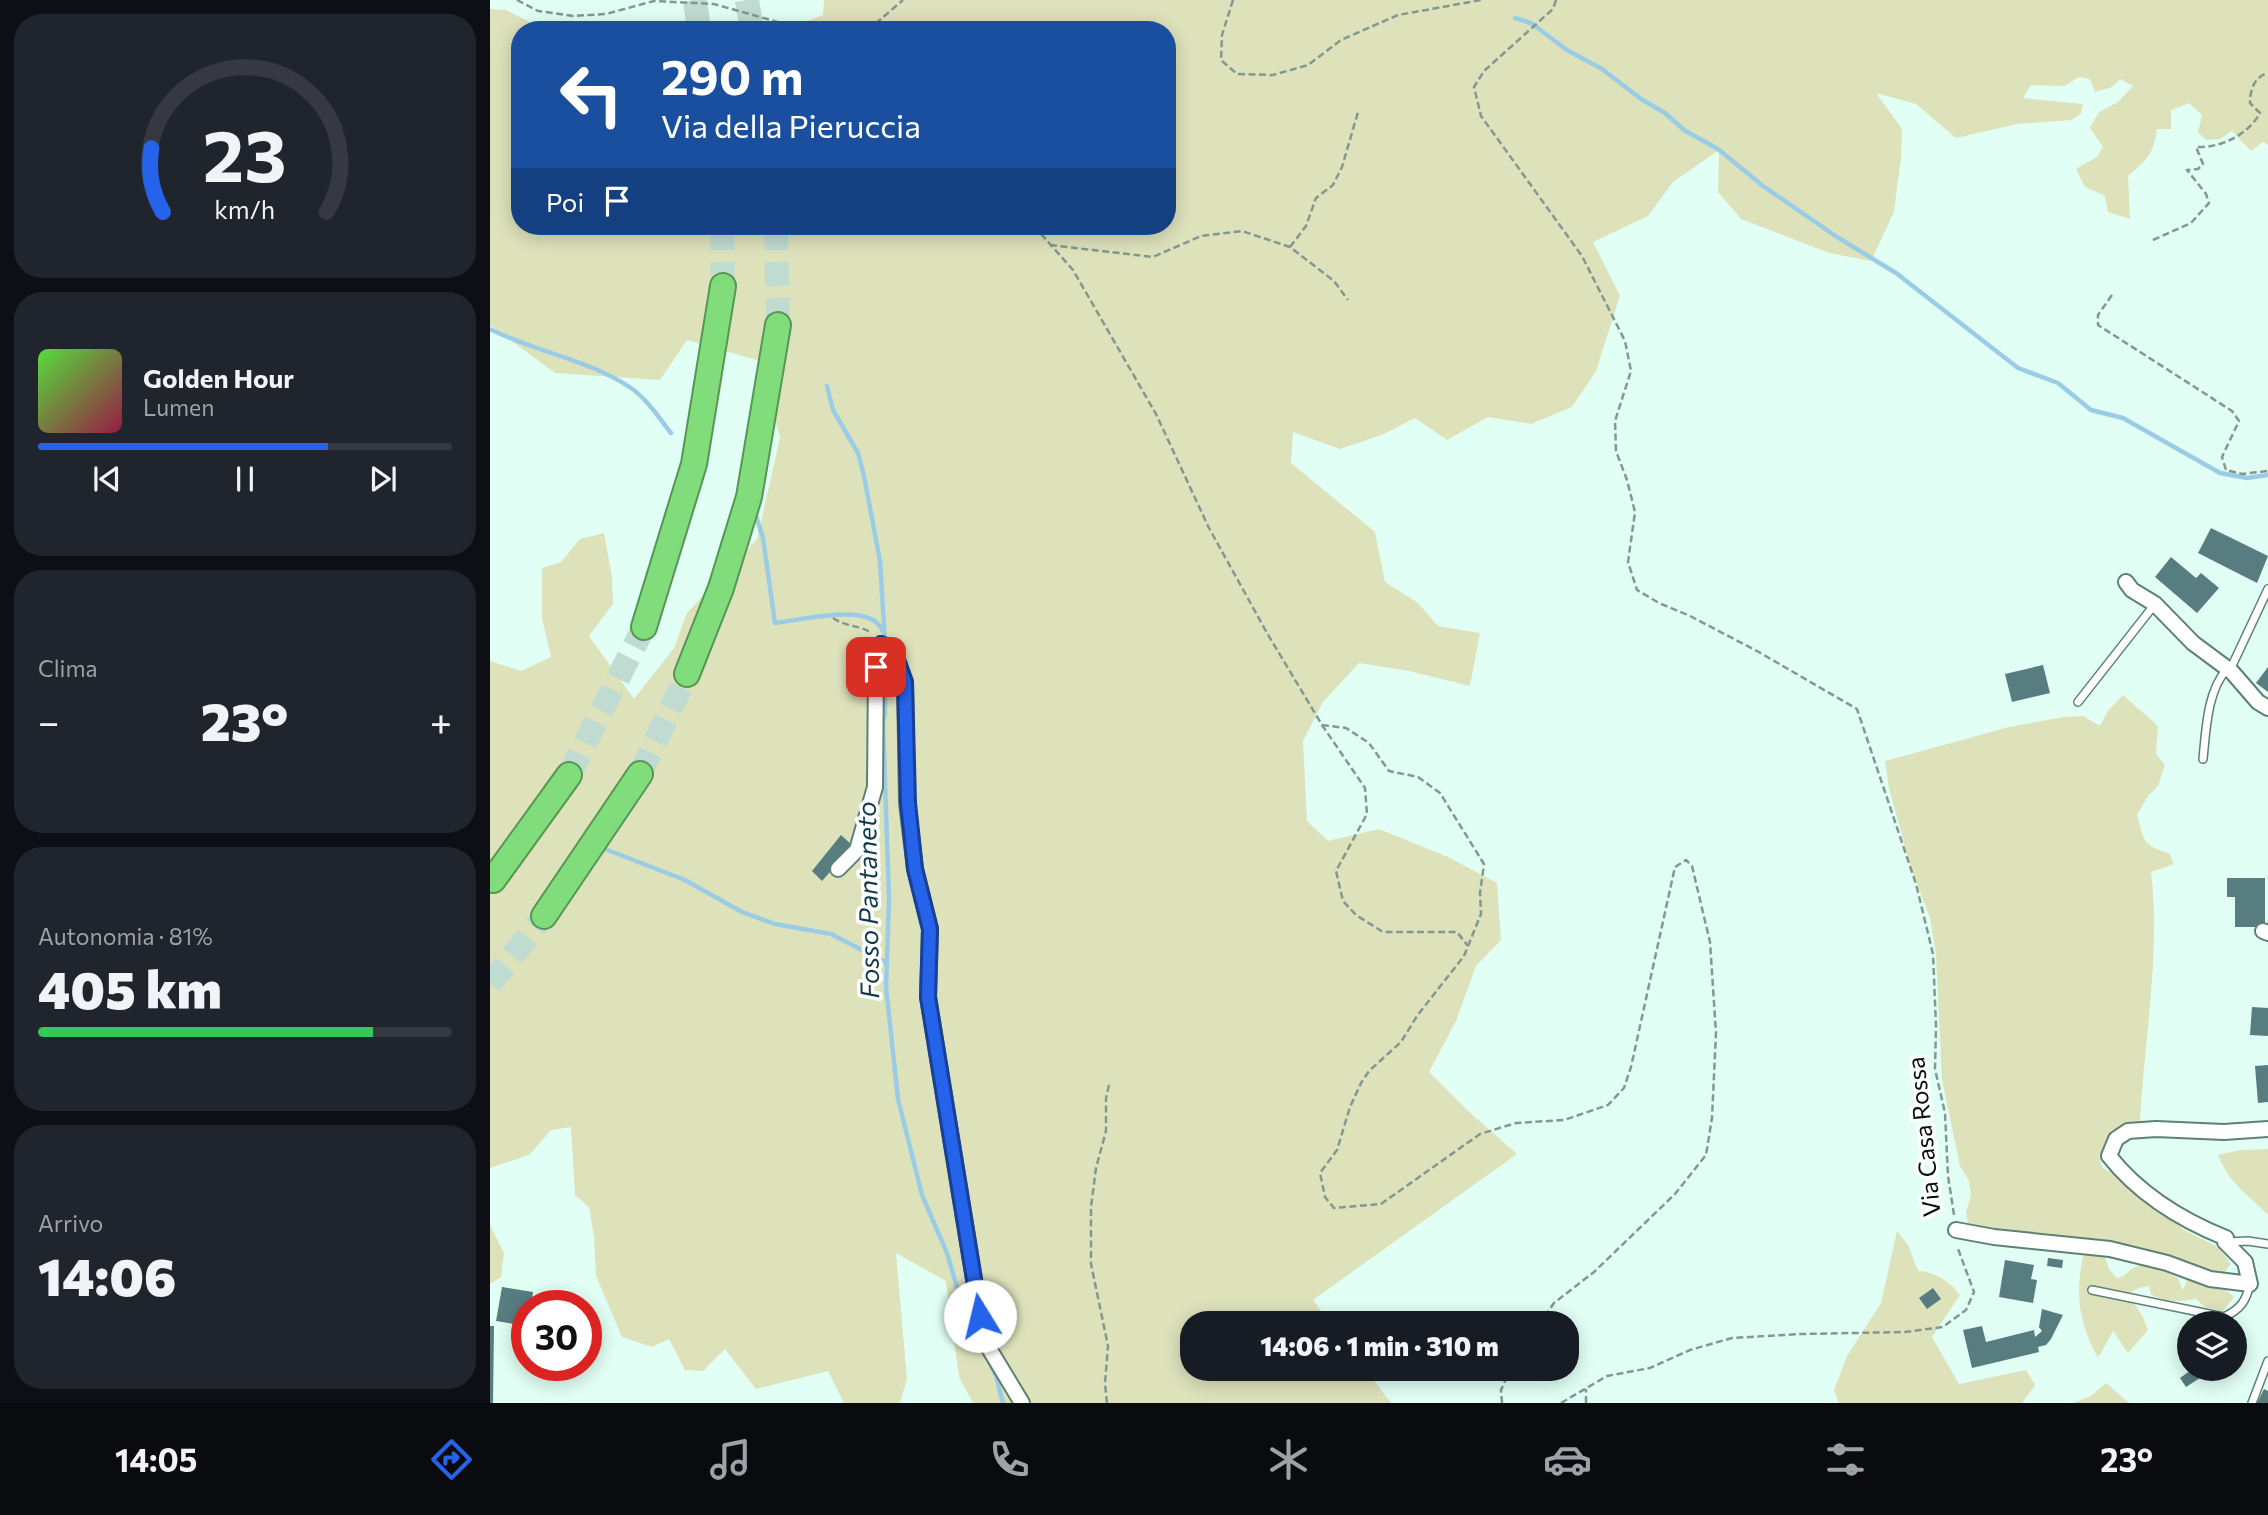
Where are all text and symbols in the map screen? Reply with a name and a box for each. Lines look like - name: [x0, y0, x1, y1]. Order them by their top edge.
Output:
- text: 290 m: [661, 45, 803, 105]
- icon: left: [546, 49, 637, 140]
- text: Via della Pieruccia: [661, 105, 921, 145]
- text: 23: [203, 108, 287, 197]
- icon: arrive: [598, 182, 636, 220]
- text: Poi: [546, 186, 584, 217]
- text: km/h: [215, 194, 275, 224]
- text: Golden Hour: [143, 362, 294, 393]
- text: Lumen: [143, 393, 214, 421]
- icon: previous: [88, 460, 126, 498]
- icon: pause: [226, 460, 264, 498]
- icon: next: [364, 460, 402, 498]
- pin: [846, 637, 906, 697]
- icon: arrive: [857, 648, 895, 686]
- text: Clima: [38, 654, 98, 682]
- text: 23°: [201, 688, 288, 752]
- text: −: [38, 697, 60, 744]
- text: +: [430, 697, 452, 744]
- water label: Fosso Pantaneto: [850, 801, 884, 999]
- text: Autonomia · 81%: [38, 922, 213, 950]
- text: 405 km: [38, 956, 222, 1020]
- street label: Via Casa Rossa: [1900, 1056, 1946, 1218]
- text: Arrivo: [38, 1209, 103, 1237]
- text: 14:06: [38, 1243, 176, 1307]
- position arrow: [943, 1279, 1017, 1353]
- speed limit sign: 30: [511, 1290, 602, 1381]
- map controls: [2177, 1311, 2247, 1381]
- button: layers: [2177, 1311, 2247, 1381]
- text: 14:06 · 1 min · 310 m: [1260, 1330, 1499, 1361]
- icon: directions: [427, 1435, 476, 1484]
- icon: music: [706, 1435, 755, 1484]
- icon: phone: [985, 1435, 1034, 1484]
- icon: climate: [1264, 1435, 1313, 1484]
- icon: car: [1543, 1435, 1592, 1484]
- icon: filters: [1821, 1435, 1870, 1484]
- text: 14:05: [115, 1439, 197, 1479]
- text: 23°: [2100, 1439, 2153, 1479]

